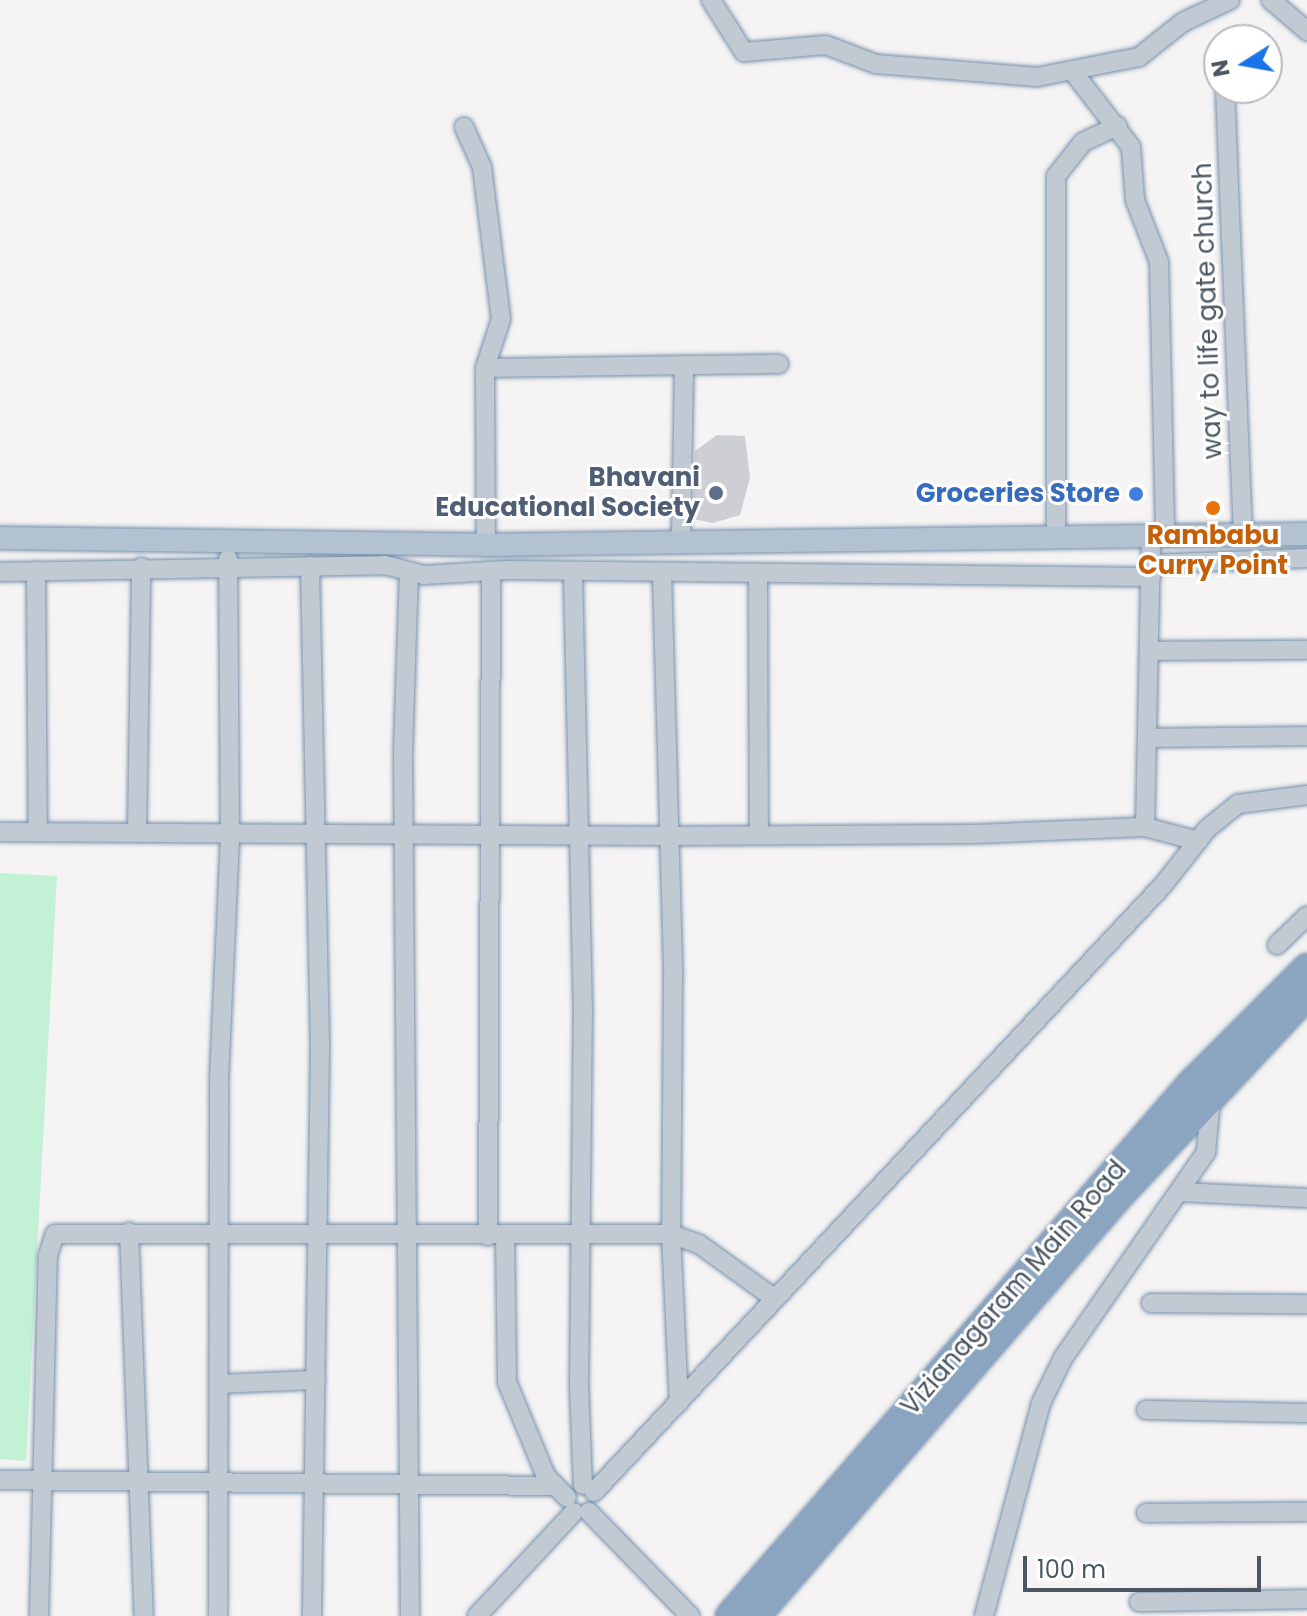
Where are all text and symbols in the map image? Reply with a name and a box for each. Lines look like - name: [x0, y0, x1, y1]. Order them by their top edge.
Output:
- north arrow: [1203, 24, 1283, 104]
- text: N: [1204, 57, 1238, 79]
- street label: way to life gate church: [1187, 162, 1229, 460]
- place label: Bhavani Educational Society: [435, 462, 700, 524]
- place label: Groceries Store: [916, 478, 1120, 510]
- marker: Bhavani Educational Society: [707, 484, 725, 502]
- marker: Groceries Store: [1127, 485, 1145, 503]
- marker: Rambabu Curry Point: [1204, 499, 1222, 517]
- place label: Rambabu Curry Point: [1138, 520, 1288, 582]
- street label: Vizianagaram Main Road: [895, 1154, 1133, 1422]
- scale bar: [1027, 1540, 1265, 1590]
- text: 100 m: [1037, 1553, 1106, 1586]

